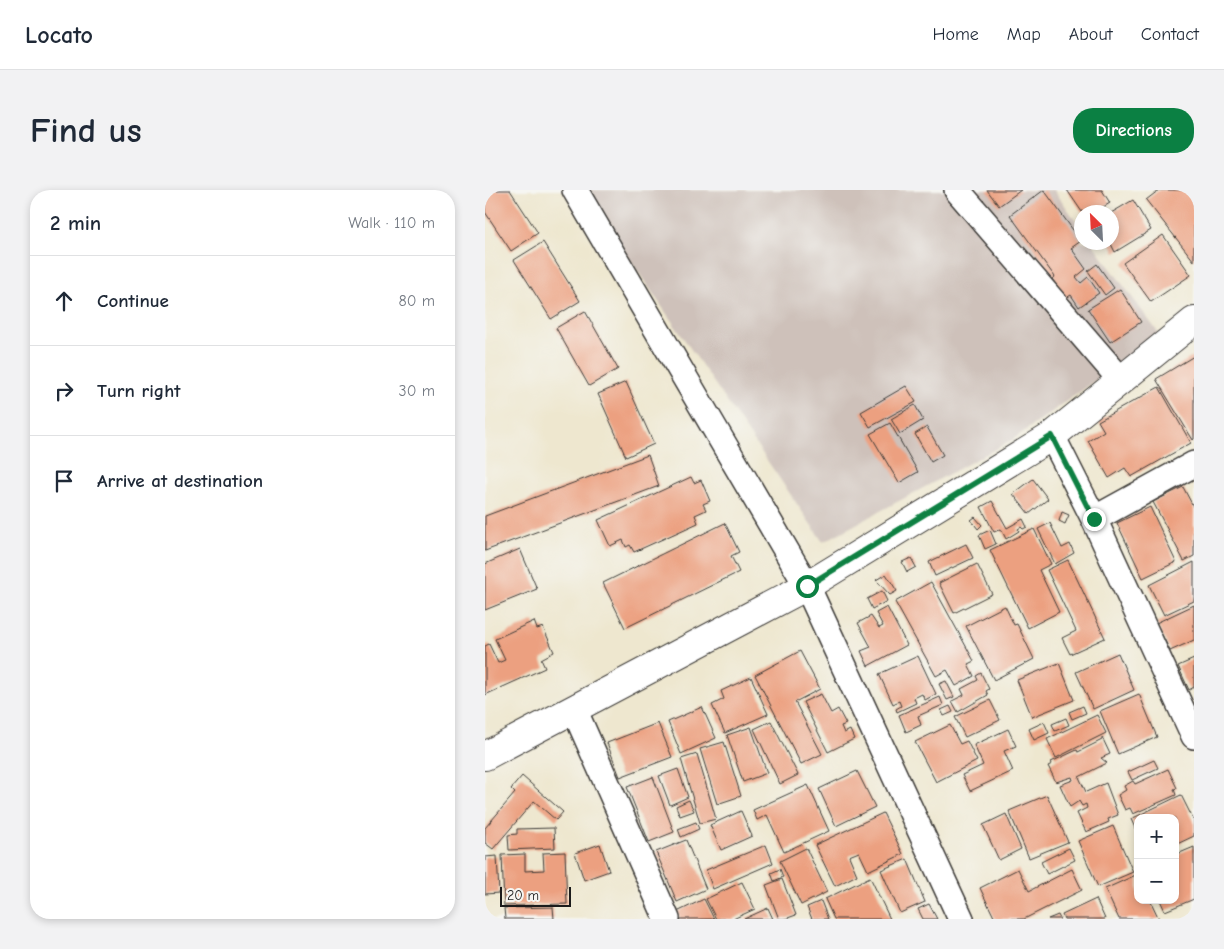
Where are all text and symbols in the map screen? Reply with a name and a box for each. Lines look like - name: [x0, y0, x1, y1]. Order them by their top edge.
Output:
- text: Locato: [25, 21, 93, 49]
- text: Home: [932, 24, 979, 45]
- text: Map: [1007, 24, 1041, 45]
- text: About: [1069, 24, 1113, 45]
- text: Contact: [1141, 24, 1199, 45]
- button: Directions: [1073, 108, 1194, 153]
- text: Find us: [30, 110, 142, 151]
- north arrow: [1074, 205, 1119, 250]
- text: 2 min: [50, 211, 101, 235]
- text: Walk · 110 m: [348, 214, 435, 232]
- icon: ahead: [50, 287, 78, 315]
- text: Continue: [97, 290, 169, 312]
- text: 80 m: [398, 292, 435, 310]
- icon: right: [50, 377, 78, 405]
- text: Turn right: [97, 380, 181, 402]
- text: 30 m: [399, 382, 435, 400]
- icon: arrive: [50, 467, 78, 495]
- text: Arrive at destination: [97, 470, 263, 492]
- route end: [1083, 508, 1106, 531]
- route start: [796, 575, 819, 598]
- map controls: [1134, 814, 1179, 904]
- button: +: [1134, 814, 1179, 859]
- button: −: [1134, 859, 1179, 904]
- scale bar: [500, 884, 571, 907]
- text: 20 m: [507, 887, 539, 904]

